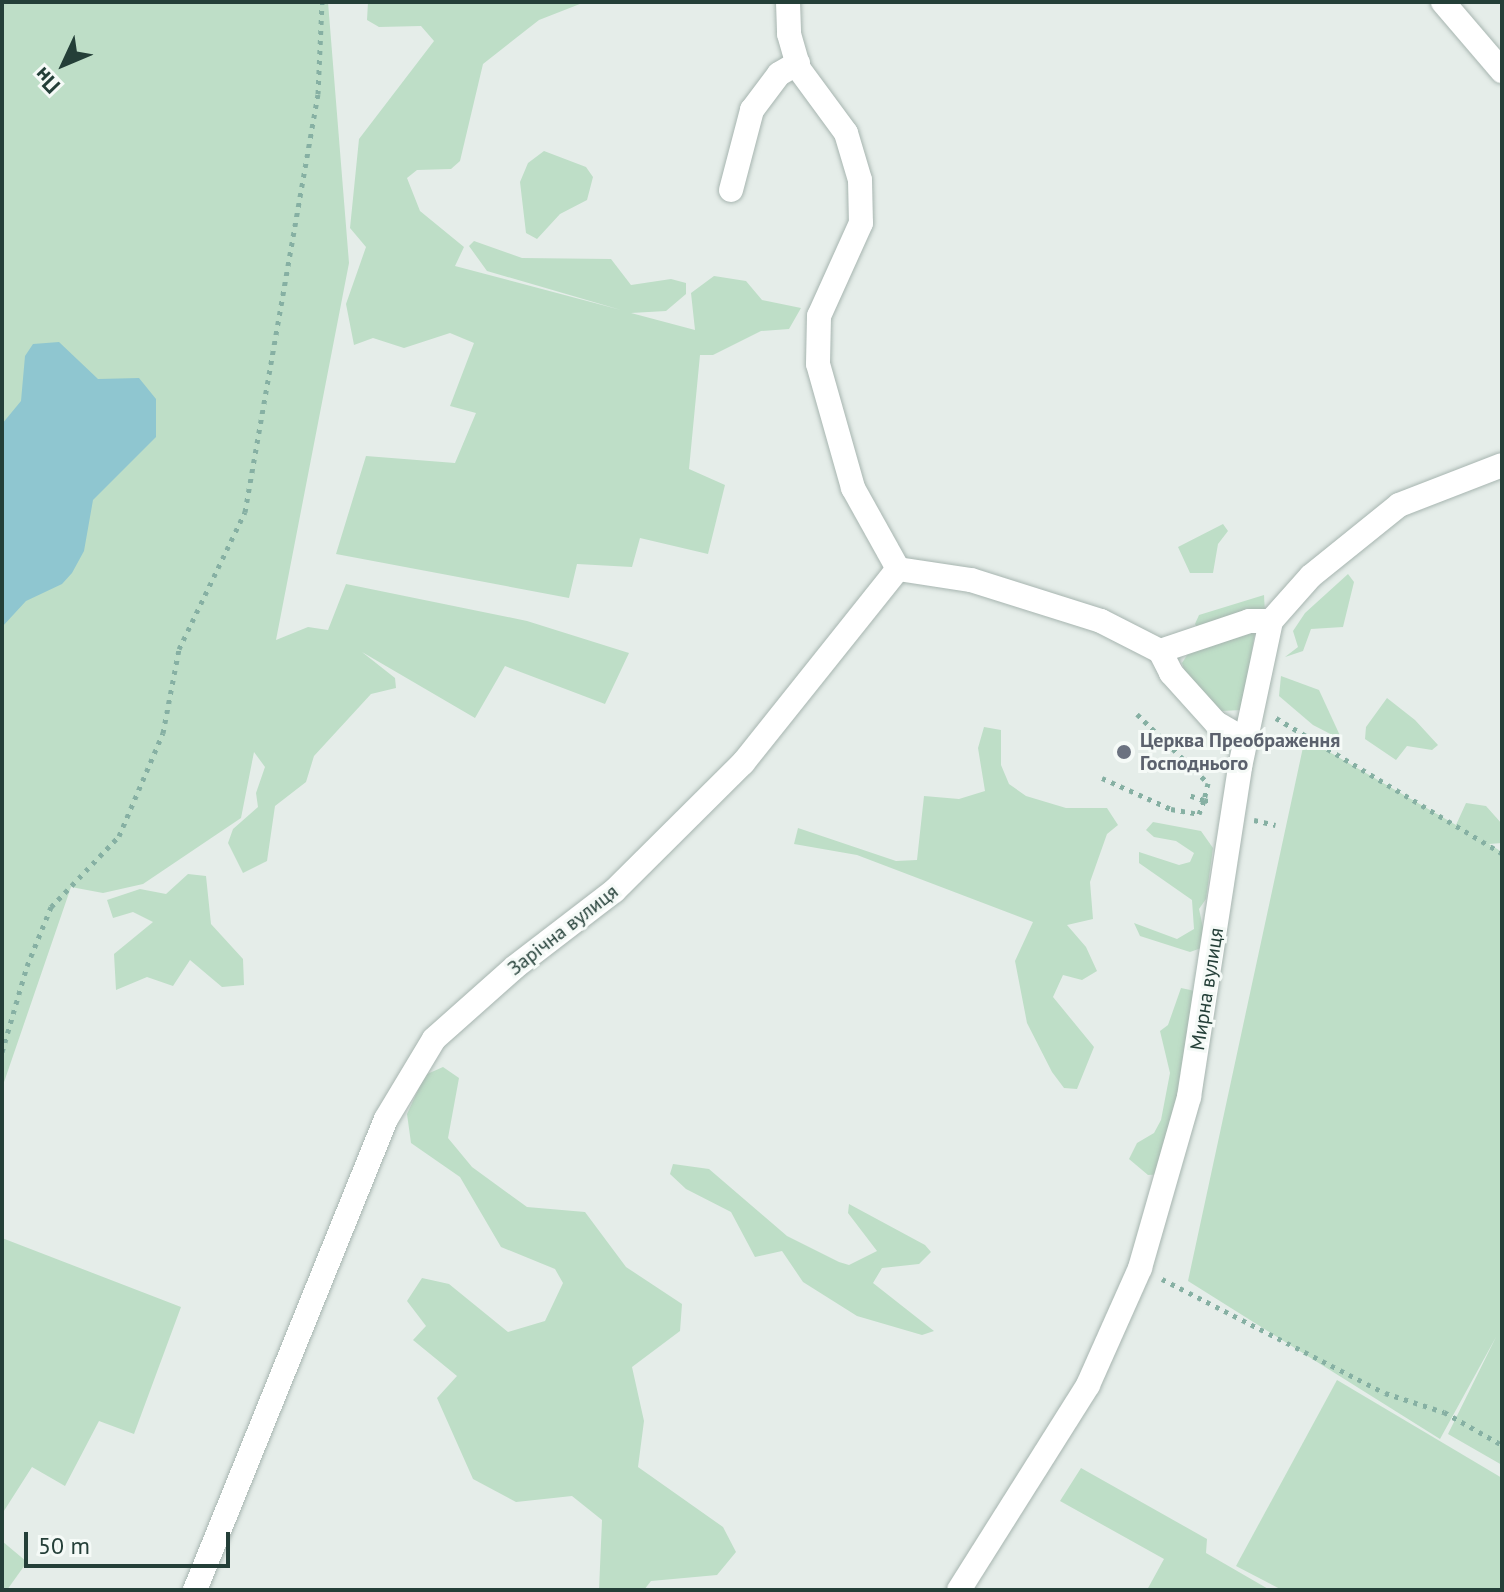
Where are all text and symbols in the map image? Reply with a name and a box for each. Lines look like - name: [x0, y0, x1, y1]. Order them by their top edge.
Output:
- north arrow: [24, 24, 104, 104]
- text: Пн: [28, 62, 66, 100]
- place label: Церква Преображення Господнього: [1140, 728, 1340, 775]
- marker: Церква Преображення Господнього: [1115, 743, 1133, 761]
- street label: Зарічна вулиця: [503, 880, 623, 980]
- street label: Мирна вулиця: [1185, 926, 1229, 1052]
- scale bar: [28, 1516, 234, 1566]
- text: 50 m: [38, 1530, 90, 1561]

